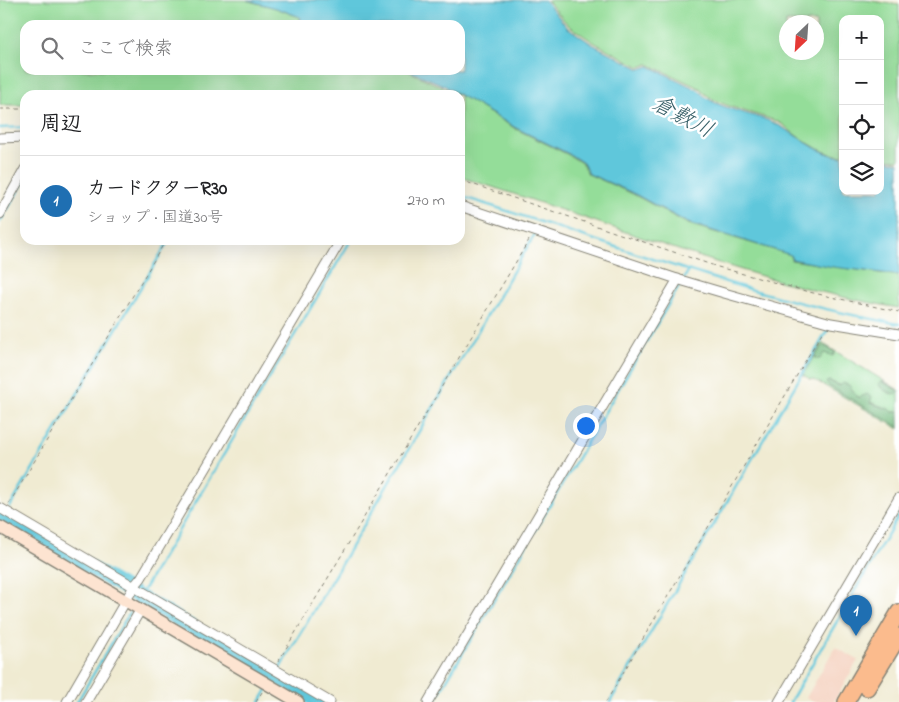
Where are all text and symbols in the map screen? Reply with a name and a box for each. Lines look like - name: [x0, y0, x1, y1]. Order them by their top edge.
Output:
- north arrow: [779, 15, 824, 60]
- map controls: [839, 15, 884, 195]
- button: +: [839, 15, 884, 60]
- search box: [20, 20, 465, 75]
- icon: search: [38, 34, 66, 62]
- text: ここで検索: [78, 36, 173, 63]
- button: −: [839, 60, 884, 105]
- water label: 倉敷川: [645, 88, 719, 148]
- button: locate: [839, 105, 884, 150]
- text: 周辺: [40, 110, 82, 140]
- button: layers: [839, 150, 884, 195]
- text: カードクターR30: [87, 176, 227, 203]
- text: 1: [53, 189, 59, 213]
- text: 270 m: [407, 189, 445, 213]
- text: ショップ · 国道30号: [87, 206, 223, 230]
- your location: [573, 413, 599, 439]
- pin: 1: [840, 595, 872, 636]

